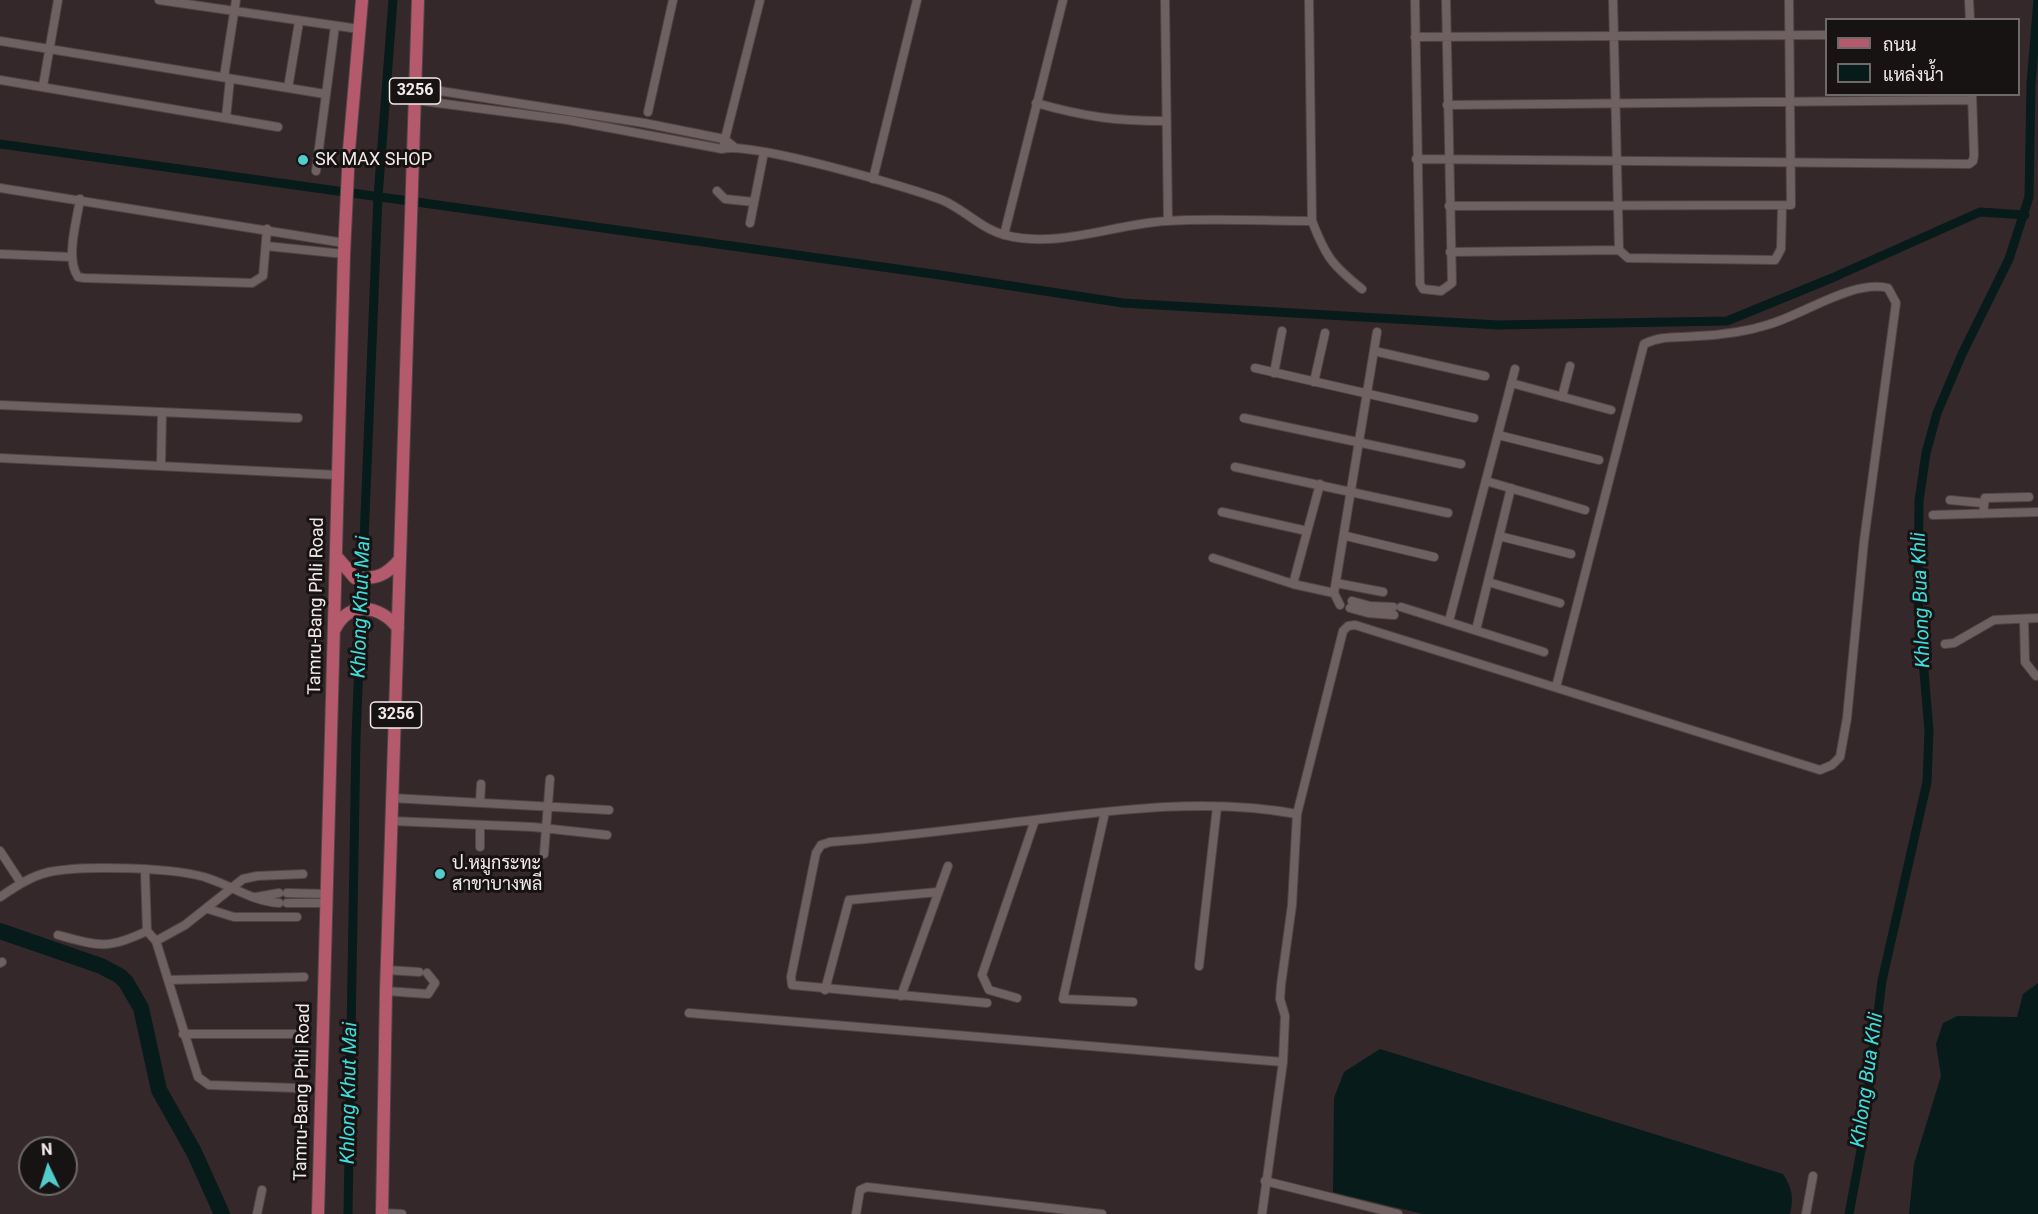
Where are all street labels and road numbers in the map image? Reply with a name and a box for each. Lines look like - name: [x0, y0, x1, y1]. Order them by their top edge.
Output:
- road number: 3256: [390, 78, 440, 104]
- street label: Tamru-Bang Phli Road: [305, 517, 329, 695]
- road number: 3256: [370, 702, 422, 728]
- street label: Tamru-Bang Phli Road: [291, 1003, 315, 1181]

